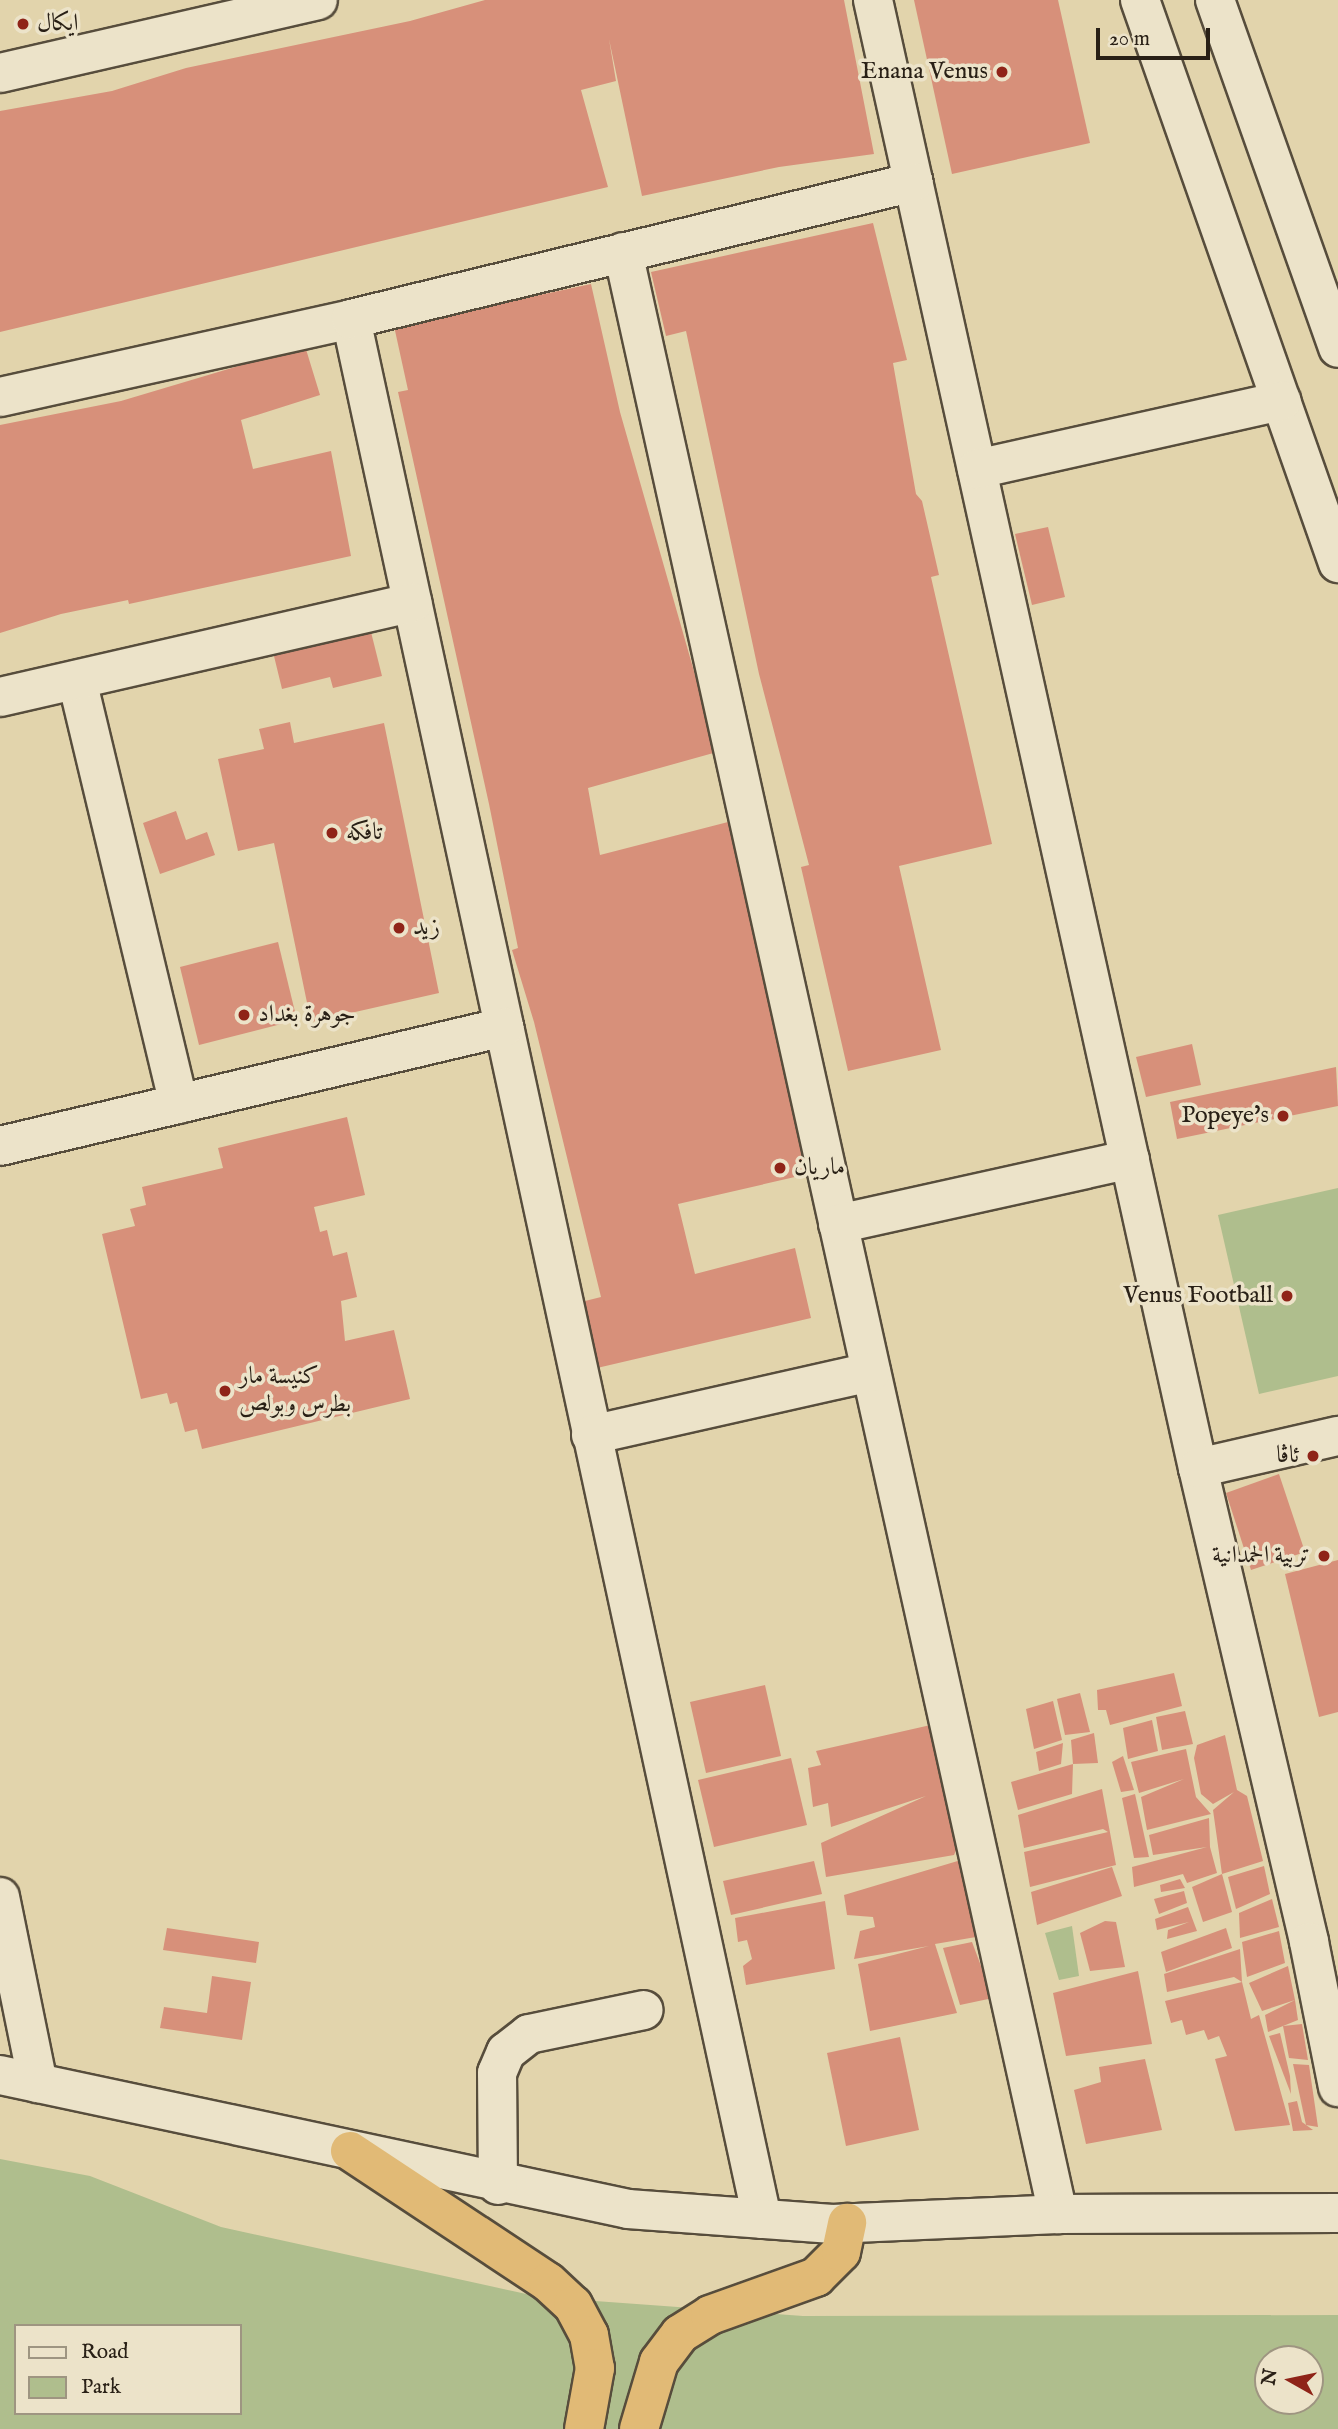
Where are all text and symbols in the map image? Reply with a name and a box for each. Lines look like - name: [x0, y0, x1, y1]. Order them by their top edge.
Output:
- place label: ايكال: [37, 10, 78, 38]
- scale bar: [1100, 14, 1214, 58]
- marker: ايكال: [15, 16, 31, 32]
- text: 20 m: [1109, 26, 1150, 53]
- place label: Enana Venus: [861, 58, 988, 86]
- marker: Enana Venus: [994, 64, 1010, 80]
- place label: تافكه: [346, 819, 382, 847]
- marker: تافكه: [324, 825, 340, 841]
- place label: زيد: [413, 914, 440, 942]
- marker: زيد: [391, 920, 407, 936]
- place label: جوهرة بغداد: [258, 1001, 356, 1029]
- marker: جوهرة بغداد: [236, 1007, 252, 1023]
- place label: Popeye's: [1181, 1102, 1269, 1130]
- marker: Popeye's: [1275, 1108, 1291, 1124]
- place label: ماريان: [794, 1154, 845, 1182]
- marker: ماريان: [772, 1160, 788, 1176]
- place label: Venus Football: [1123, 1282, 1273, 1310]
- marker: Venus Football: [1279, 1288, 1295, 1304]
- place label: كنيسة مار بطرس وبولص: [239, 1363, 351, 1419]
- marker: كنيسة مار بطرس وبولص: [217, 1383, 233, 1399]
- place label: ئاڤا: [1276, 1442, 1299, 1470]
- marker: ئاڤا: [1305, 1448, 1321, 1464]
- place label: تربية الحمدانية: [1212, 1542, 1310, 1570]
- marker: تربية الحمدانية: [1316, 1548, 1332, 1564]
- legend: [14, 2324, 242, 2415]
- text: Road: [81, 2339, 128, 2366]
- north arrow: [1254, 2345, 1324, 2415]
- text: N: [1257, 2367, 1283, 2387]
- text: Park: [81, 2374, 121, 2401]

